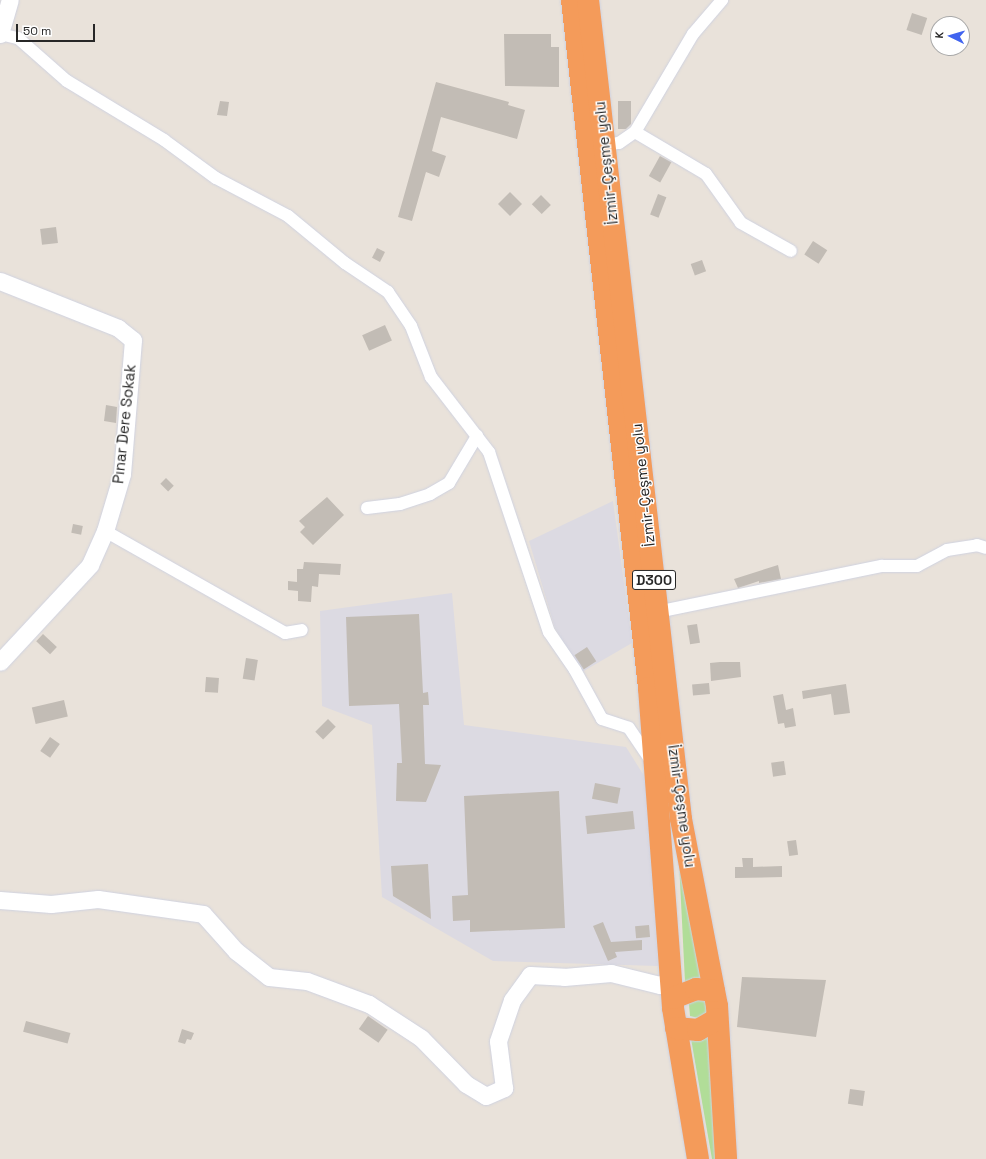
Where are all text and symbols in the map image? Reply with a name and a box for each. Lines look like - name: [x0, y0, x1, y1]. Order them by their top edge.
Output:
- scale bar: [18, 16, 97, 42]
- north arrow: [930, 16, 970, 56]
- text: 50 m: [23, 23, 51, 39]
- text: K: [932, 31, 946, 39]
- street label: İzmir-Çeşme yolu: [591, 101, 621, 225]
- street label: Pınar Dere Sokak: [109, 363, 139, 485]
- street label: İzmir-Çeşme yolu: [628, 423, 658, 547]
- road number: D300: [632, 568, 676, 592]
- street label: İzmir-Çeşme yolu: [664, 744, 700, 868]

